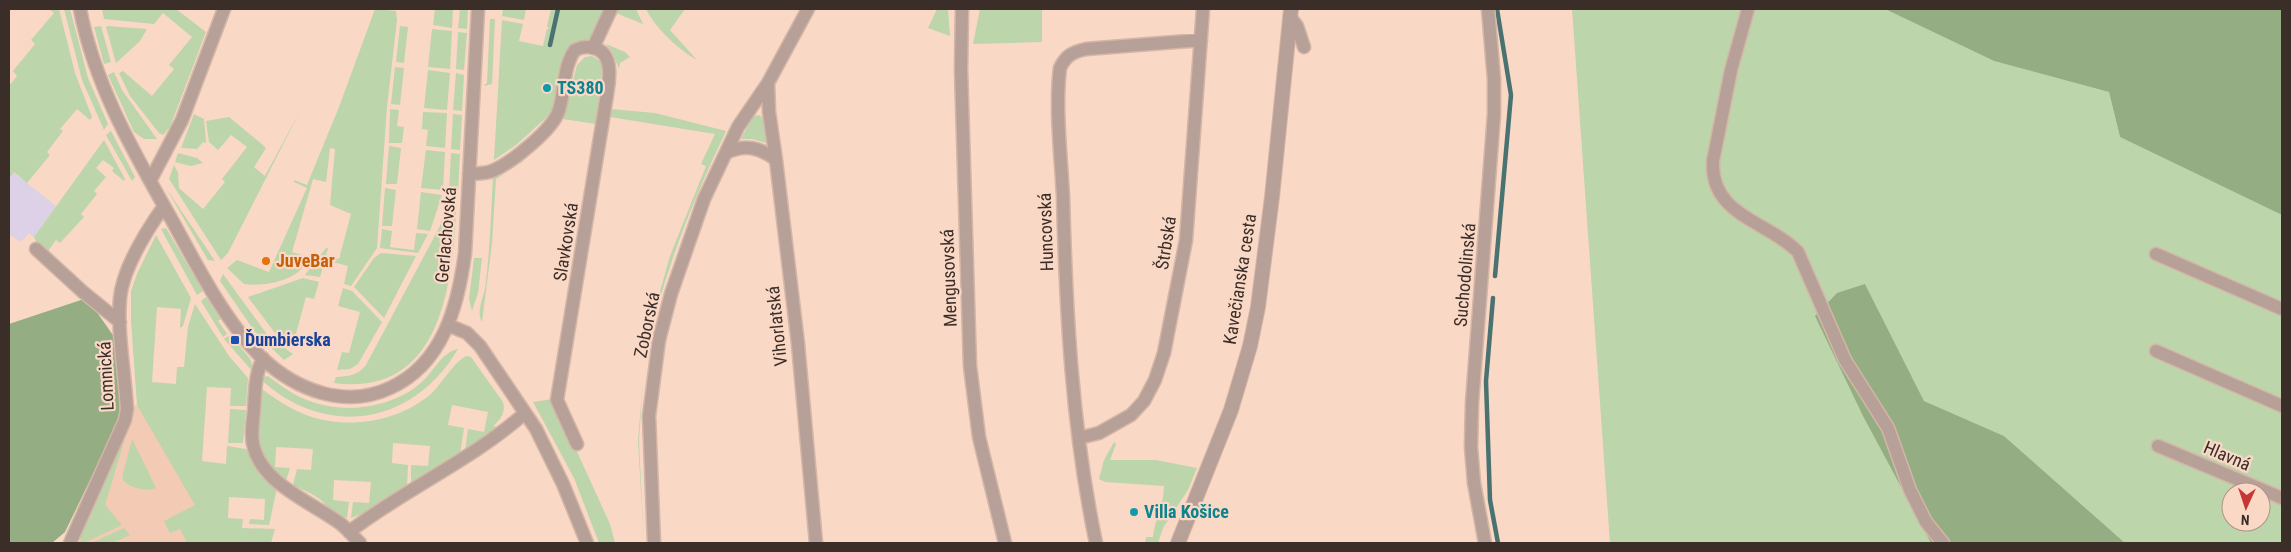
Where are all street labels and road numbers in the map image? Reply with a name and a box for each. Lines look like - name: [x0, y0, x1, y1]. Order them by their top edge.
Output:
- street label: Gerlachovská: [431, 186, 460, 284]
- street label: Huncovská: [1034, 192, 1057, 272]
- street label: Slavkovská: [549, 201, 582, 283]
- street label: Kavečianska cesta: [1219, 212, 1260, 346]
- street label: Štrbská: [1151, 215, 1180, 271]
- street label: Suchodolinská: [1450, 222, 1479, 328]
- street label: Mengusovská: [936, 229, 961, 327]
- street label: Vihorlatská: [762, 285, 791, 367]
- street label: Zoborská: [629, 290, 664, 360]
- street label: Lomnická: [93, 341, 118, 411]
- street label: Hlavná: [2201, 436, 2254, 475]

